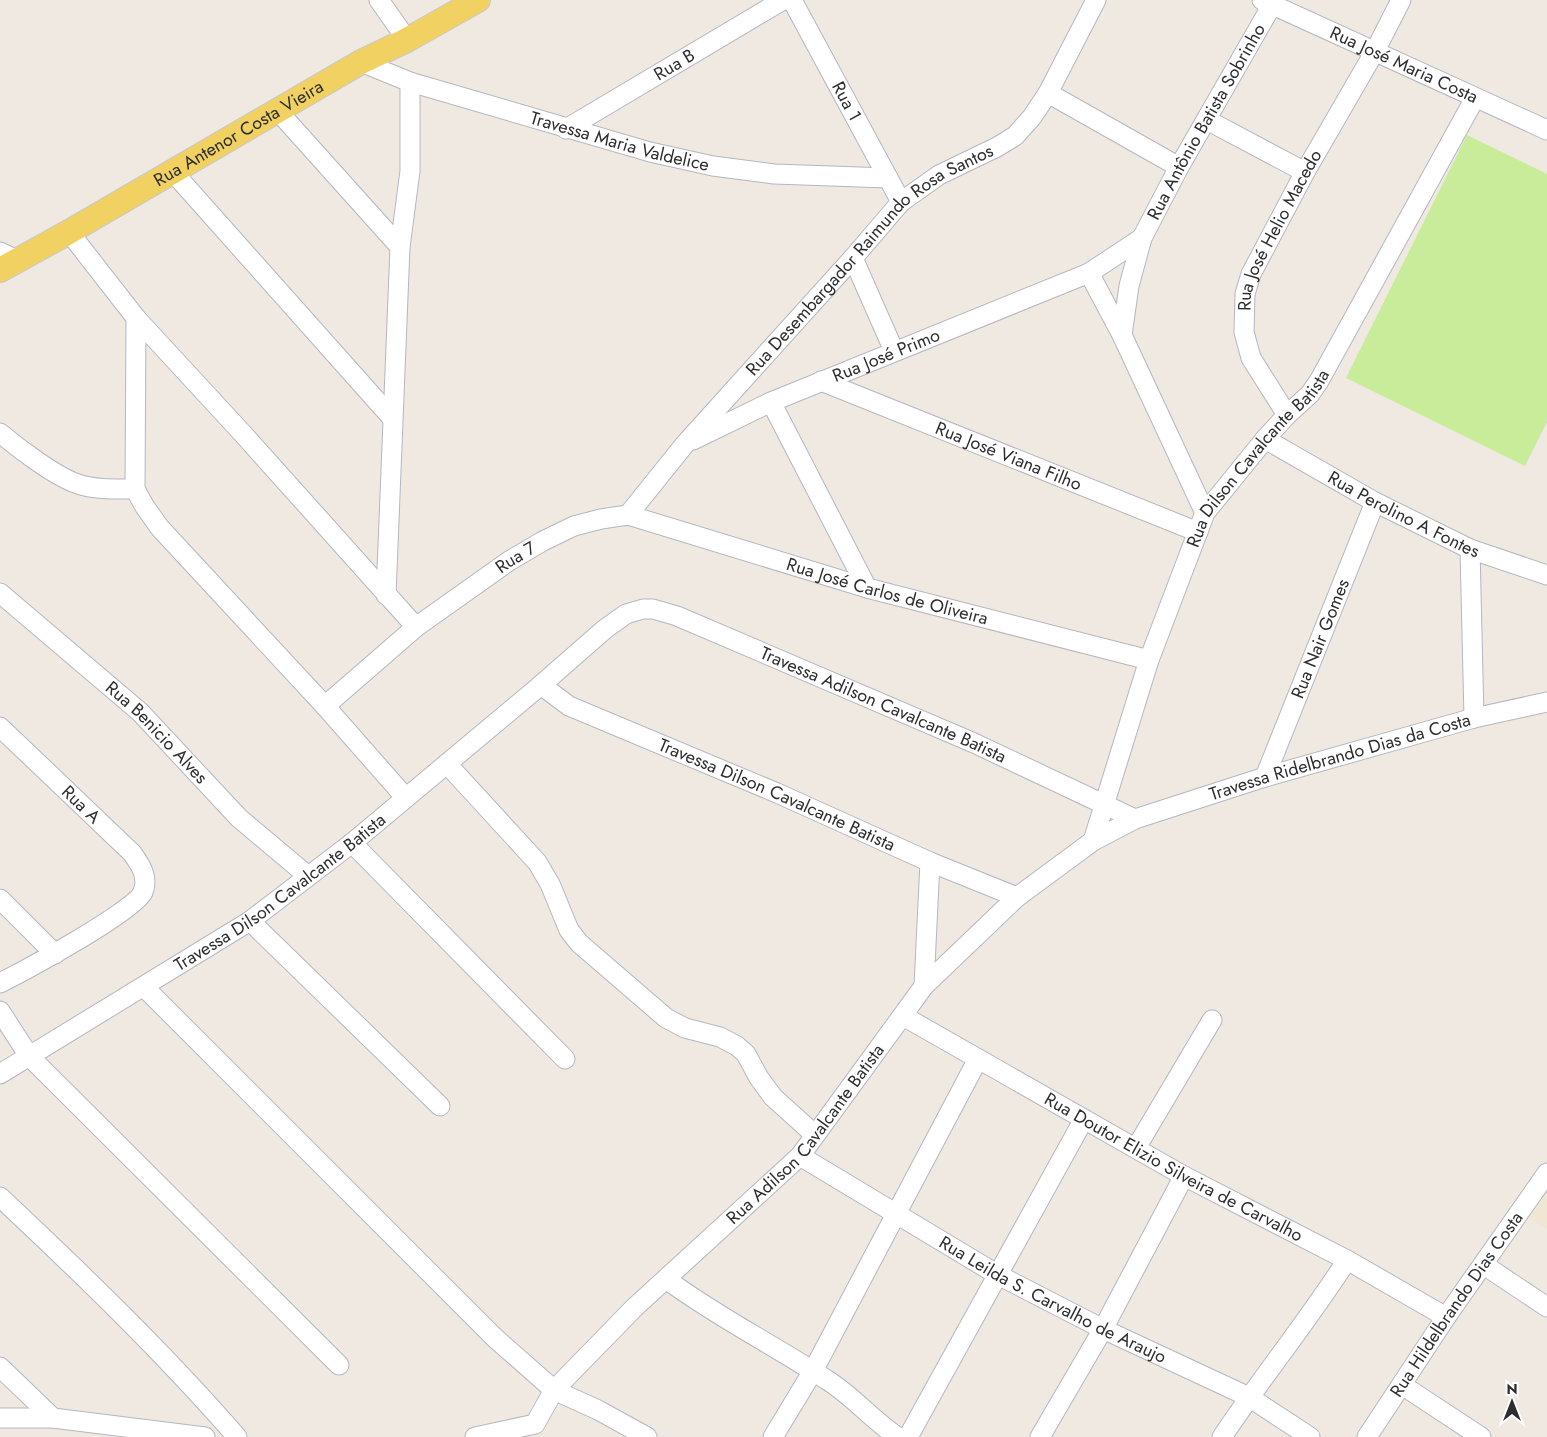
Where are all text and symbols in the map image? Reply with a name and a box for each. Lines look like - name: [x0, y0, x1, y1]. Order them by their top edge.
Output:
- street label: Rua Antônio Batista Sobrinho: [1141, 19, 1272, 224]
- street label: Rua José Maria Costa: [1326, 20, 1482, 110]
- street label: Rua B: [649, 42, 700, 87]
- street label: Rua Antenor Costa Vieira: [149, 74, 328, 193]
- street label: Rua 1: [825, 77, 868, 126]
- street label: Travessa Maria Valdelice: [527, 105, 712, 178]
- street label: Rua Desembargador Raimundo Rosa Santos: [740, 138, 998, 381]
- street label: Rua José Helio Macedo: [1232, 145, 1328, 311]
- street label: Rua José Primo: [828, 322, 944, 389]
- street label: Rua Dilson Cavalcante Batista: [1180, 365, 1336, 551]
- street label: Rua José Viana Filho: [931, 415, 1086, 497]
- street label: Rua Perolino A Fontes: [1323, 465, 1483, 564]
- street label: Rua 7: [490, 535, 541, 580]
- street label: Rua José Carlos de Oliveira: [783, 551, 991, 631]
- street label: Rua Nair Gomes: [1285, 575, 1356, 702]
- street label: Travessa Adilson Cavalcante Batista: [756, 640, 1011, 769]
- street label: Rua Benicio Alves: [100, 675, 214, 790]
- street label: Travessa Ridelbrando Dias da Costa: [1206, 707, 1473, 807]
- street label: Travessa Dilson Cavalcante Batista: [655, 732, 899, 858]
- street label: Rua A: [56, 779, 107, 830]
- street label: Travessa Dilson Cavalcante Batista: [169, 807, 391, 977]
- street label: Rua Adilson Cavalcante Batista: [720, 1038, 891, 1230]
- street label: Rua Doutor Elizio Silveira de Carvalho: [1039, 1086, 1308, 1248]
- street label: Rua Hildelbrando Dias Costa: [1384, 1206, 1529, 1402]
- street label: Rua Leilda S. Carvalho de Araujo: [934, 1229, 1171, 1370]
- north arrow: [1487, 1377, 1537, 1427]
- text: N: [1506, 1379, 1518, 1399]

